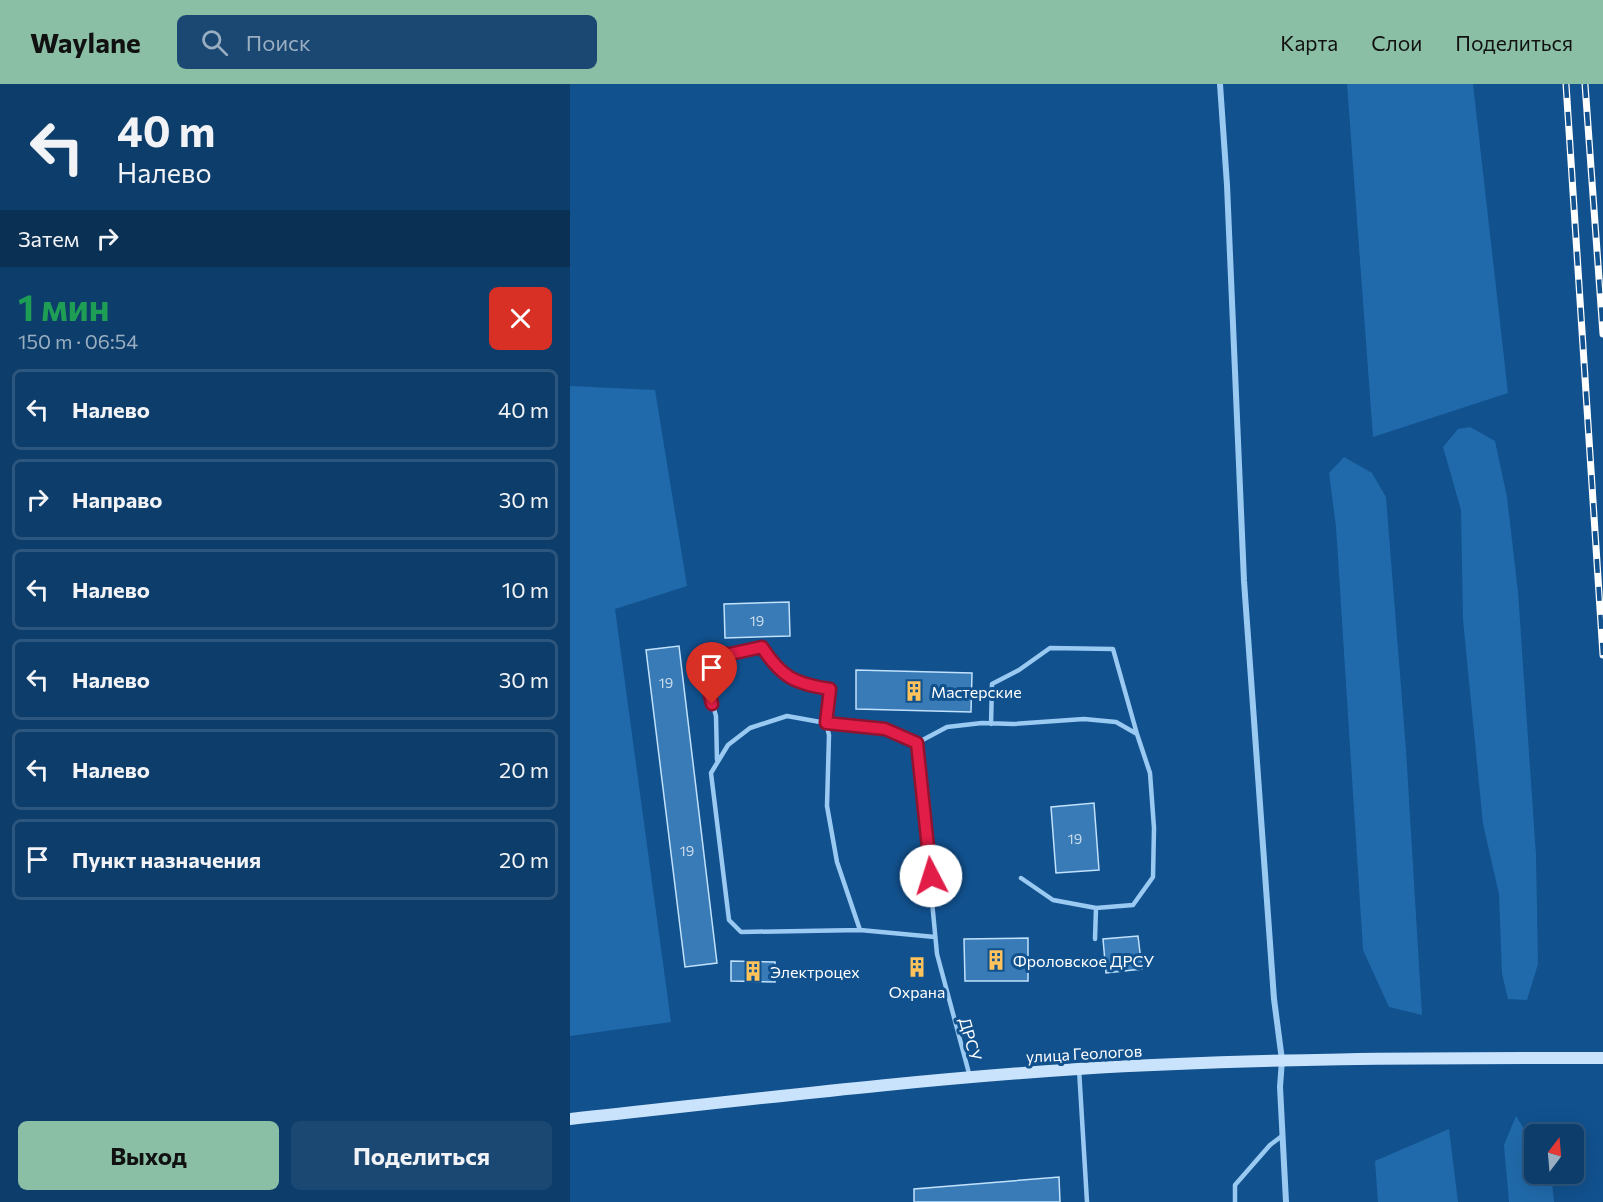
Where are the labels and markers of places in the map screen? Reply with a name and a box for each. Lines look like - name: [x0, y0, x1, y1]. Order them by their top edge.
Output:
- pin: [686, 642, 737, 704]
- building icon: Мастерские: [902, 679, 926, 703]
- place label: Мастерские: [931, 682, 1022, 701]
- building icon: Фроловское ДРСУ: [984, 948, 1008, 972]
- place label: Фроловское ДРСУ: [1013, 951, 1154, 970]
- building icon: Охрана: [905, 955, 929, 979]
- building icon: Электроцех: [741, 959, 765, 983]
- place label: Электроцех: [770, 962, 860, 981]
- place label: Охрана: [889, 982, 945, 1001]

